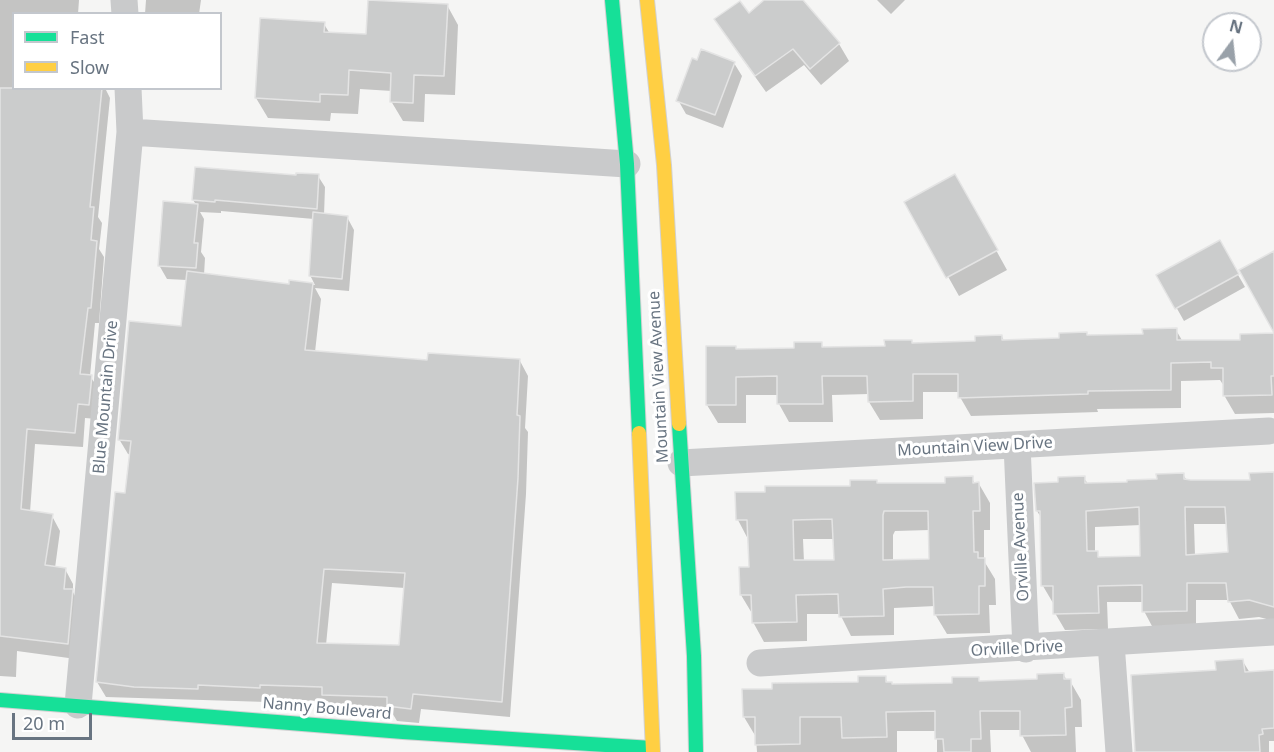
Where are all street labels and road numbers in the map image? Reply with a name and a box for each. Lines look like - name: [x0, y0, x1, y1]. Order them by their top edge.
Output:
- street label: Mountain View Avenue: [645, 290, 673, 464]
- street label: Blue Mountain Drive: [90, 319, 122, 475]
- street label: Mountain View Drive: [897, 433, 1053, 461]
- street label: Orville Avenue: [1009, 492, 1033, 602]
- street label: Orville Drive: [970, 637, 1064, 661]
- street label: Nanny Boulevard: [262, 694, 392, 724]

